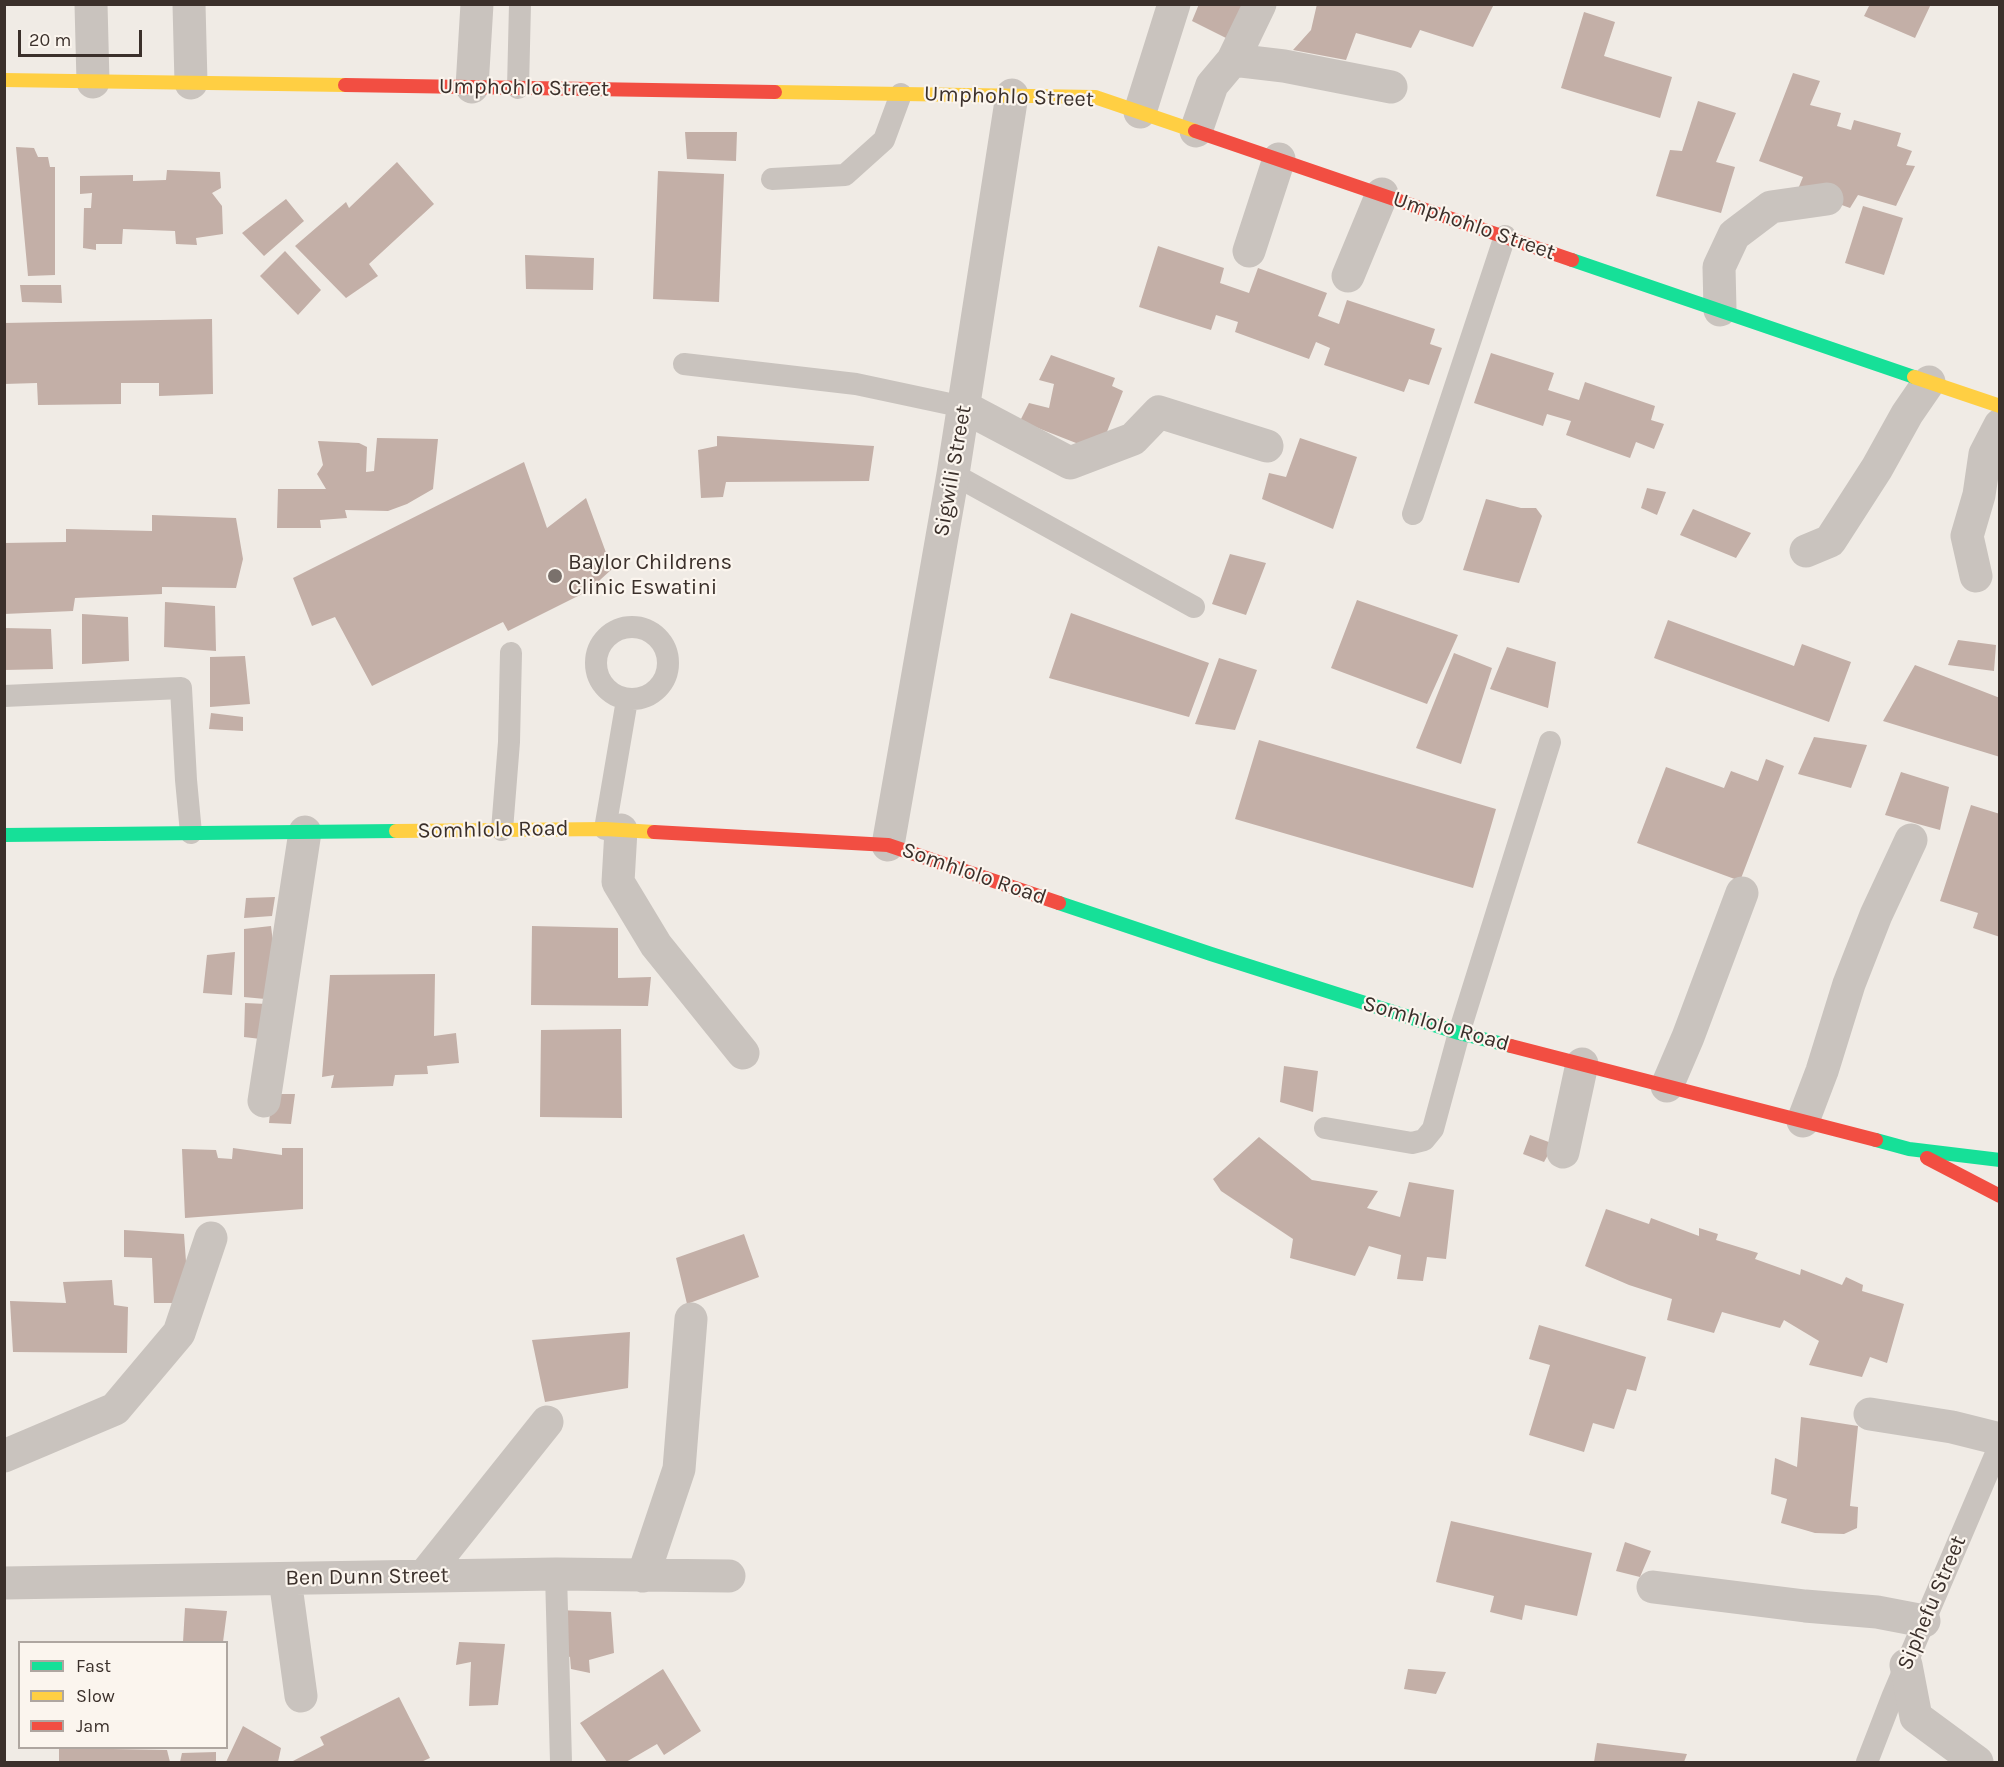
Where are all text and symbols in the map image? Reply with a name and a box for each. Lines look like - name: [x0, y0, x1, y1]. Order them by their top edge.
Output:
- scale bar: [21, 18, 146, 56]
- text: 20 m: [29, 29, 71, 51]
- street label: Umphohlo Street: [439, 73, 609, 103]
- street label: Umphohlo Street: [924, 81, 1094, 113]
- street label: Umphohlo Street: [1389, 186, 1559, 266]
- street label: Sigwili Street: [928, 403, 978, 539]
- place label: Baylor Childrens Clinic Eswatini: [568, 550, 732, 602]
- marker: Baylor Childrens Clinic Eswatini: [546, 567, 564, 585]
- street label: Somhlolo Road: [417, 815, 569, 845]
- street label: Somhlolo Road: [898, 837, 1050, 911]
- street label: Somhlolo Road: [1360, 990, 1512, 1058]
- street label: Siphefu Street: [1892, 1532, 1972, 1674]
- street label: Ben Dunn Street: [285, 1562, 449, 1592]
- legend: [18, 1641, 228, 1749]
- text: Fast: [76, 1655, 111, 1677]
- text: Slow: [76, 1685, 115, 1707]
- text: Jam: [76, 1715, 110, 1737]

